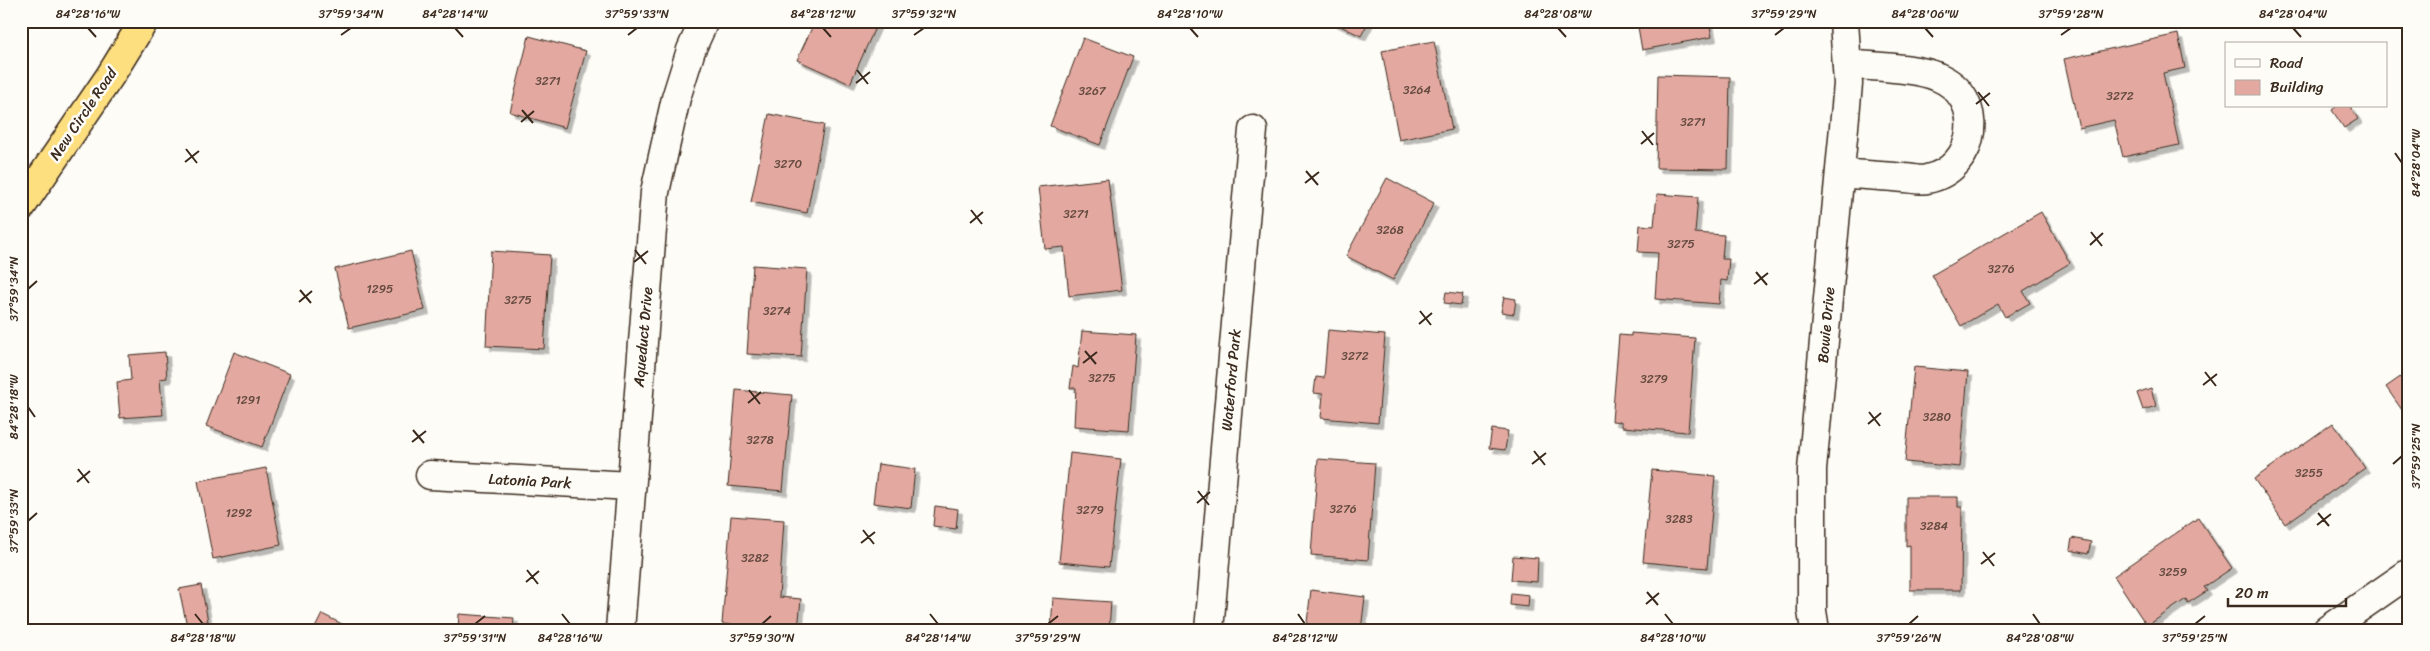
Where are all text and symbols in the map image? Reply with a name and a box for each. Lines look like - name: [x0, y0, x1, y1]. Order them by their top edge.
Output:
- text: 84°28'16"W: [56, 3, 121, 25]
- text: 37°59'34"N: [318, 3, 384, 25]
- text: 84°28'14"W: [422, 3, 488, 25]
- text: 37°59'33"N: [605, 3, 670, 25]
- text: 84°28'12"W: [791, 3, 856, 25]
- text: 37°59'32"N: [892, 3, 957, 25]
- text: 84°28'10"W: [1157, 3, 1223, 25]
- text: 84°28'08"W: [1524, 3, 1593, 25]
- text: 37°59'29"N: [1751, 3, 1817, 25]
- text: 84°28'06"W: [1891, 3, 1959, 25]
- text: 37°59'28"N: [2038, 3, 2104, 25]
- text: 84°28'04"W: [2259, 3, 2328, 25]
- legend: [2225, 42, 2388, 108]
- text: Road: [2270, 50, 2303, 76]
- street label: New Circle Road: [42, 61, 124, 166]
- house number: 3271: [535, 70, 561, 92]
- text: Building: [2270, 74, 2324, 100]
- house number: 3264: [1403, 79, 1431, 101]
- house number: 3267: [1078, 80, 1107, 102]
- house number: 3272: [2106, 85, 2134, 107]
- house number: 3271: [1680, 111, 1706, 133]
- text: 84°28'04"W: [2405, 128, 2427, 197]
- house number: 3270: [774, 153, 802, 175]
- house number: 3271: [1063, 203, 1089, 225]
- house number: 3268: [1376, 219, 1404, 241]
- house number: 3275: [1667, 233, 1695, 255]
- text: 37°59'34"N: [3, 256, 25, 322]
- house number: 3276: [1987, 258, 2015, 280]
- house number: 1295: [367, 278, 393, 300]
- street label: Aqueduct Drive: [626, 285, 660, 389]
- street label: Bowie Drive: [1810, 285, 1842, 364]
- house number: 3275: [504, 289, 532, 311]
- house number: 3274: [763, 300, 791, 322]
- street label: Waterford Park: [1214, 327, 1248, 432]
- house number: 3272: [1341, 345, 1369, 367]
- house number: 3275: [1088, 367, 1116, 389]
- house number: 3279: [1640, 368, 1668, 390]
- text: 84°28'18"W: [3, 374, 25, 440]
- house number: 1291: [236, 389, 260, 411]
- house number: 3280: [1923, 406, 1952, 428]
- text: 37°59'25"N: [2405, 423, 2427, 489]
- house number: 3278: [746, 429, 774, 451]
- house number: 3255: [2295, 462, 2323, 484]
- street label: Latonia Park: [488, 466, 573, 496]
- text: 37°59'33"N: [3, 488, 25, 553]
- house number: 3276: [1329, 498, 1357, 520]
- house number: 3279: [1076, 499, 1104, 521]
- house number: 1292: [226, 502, 252, 524]
- house number: 3283: [1665, 508, 1693, 530]
- house number: 3284: [1920, 515, 1949, 537]
- house number: 3282: [741, 547, 769, 569]
- house number: 3259: [2159, 561, 2187, 583]
- scale bar: [2228, 576, 2345, 608]
- text: 20 m: [2235, 580, 2269, 606]
- text: 84°28'18"W: [170, 627, 236, 649]
- text: 37°59'31"N: [444, 627, 507, 649]
- text: 84°28'16"W: [538, 627, 603, 649]
- text: 37°59'30"N: [729, 627, 795, 649]
- text: 84°28'14"W: [905, 627, 971, 649]
- text: 37°59'29"N: [1015, 627, 1081, 649]
- text: 84°28'12"W: [1273, 627, 1338, 649]
- text: 84°28'10"W: [1640, 627, 1706, 649]
- text: 37°59'26"N: [1877, 627, 1942, 649]
- text: 84°28'08"W: [2006, 627, 2075, 649]
- text: 37°59'25"N: [2162, 627, 2228, 649]

